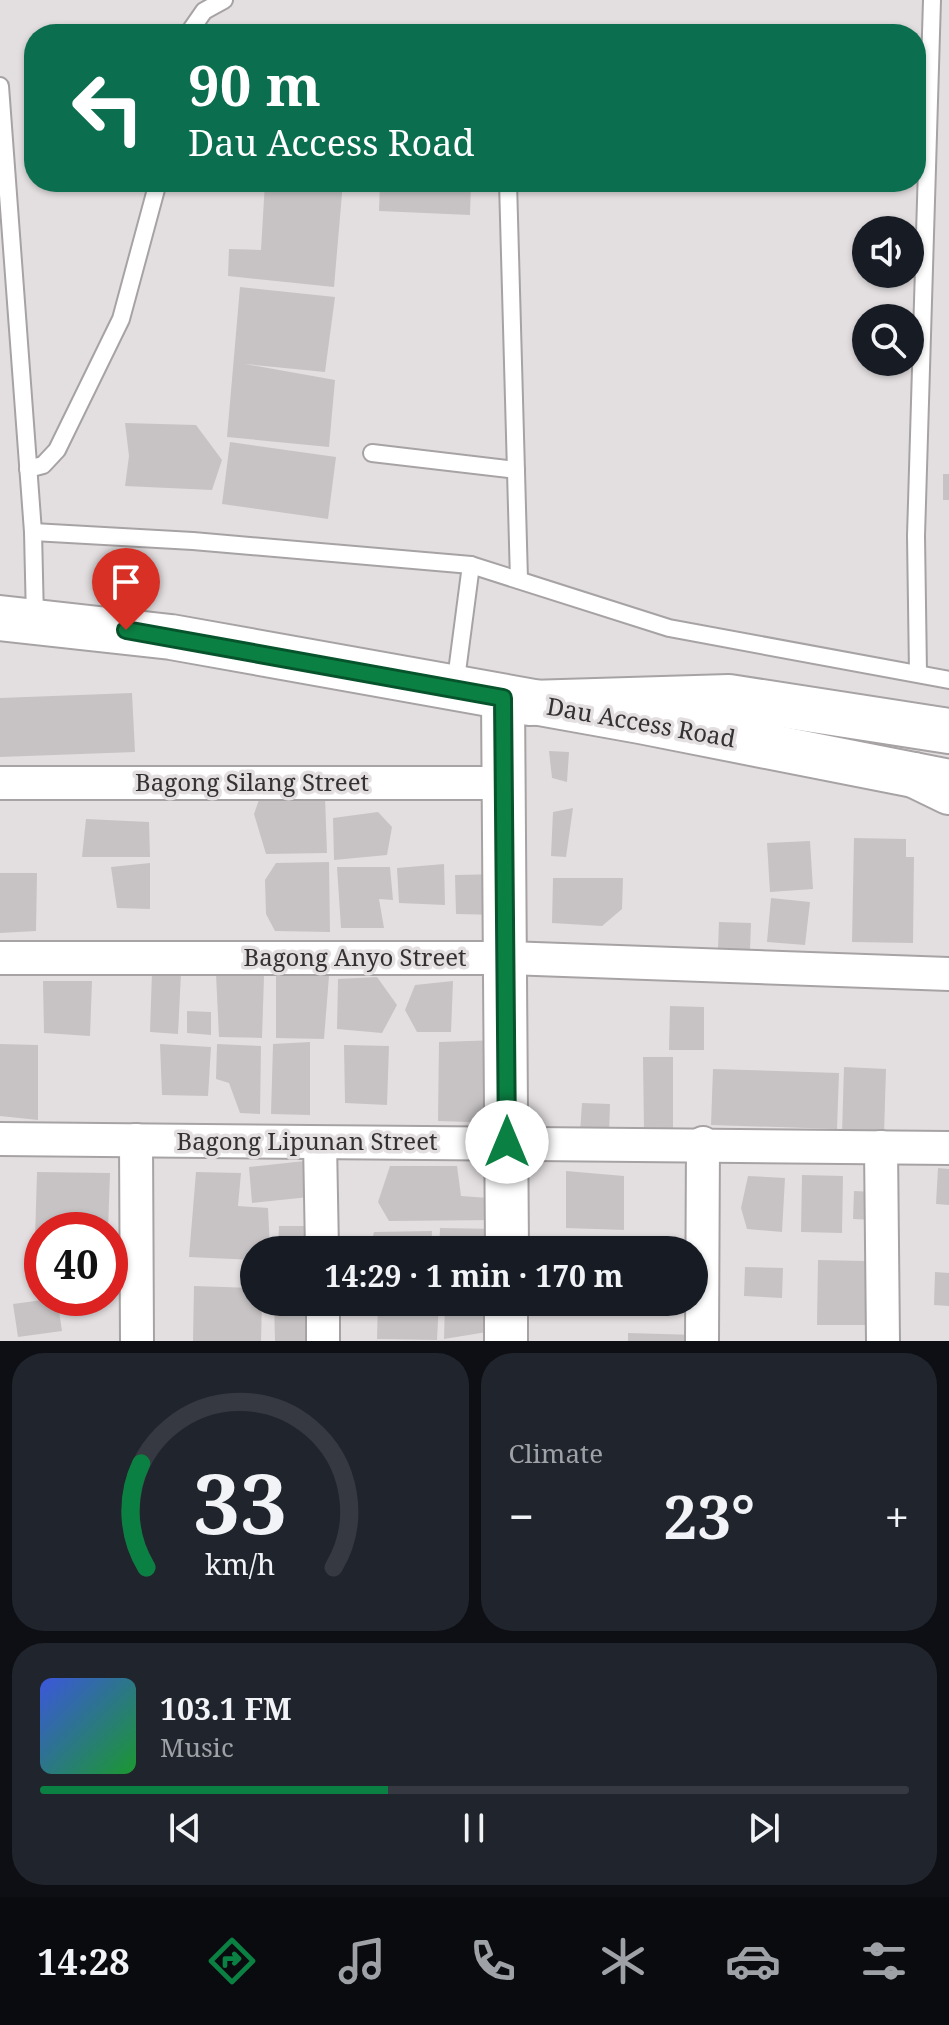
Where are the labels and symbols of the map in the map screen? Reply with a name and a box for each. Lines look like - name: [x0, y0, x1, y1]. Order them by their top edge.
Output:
- pin: [92, 548, 160, 630]
- street label: Dau Access Road: [544, 689, 738, 754]
- street label: Bagong Silang Street: [135, 765, 369, 798]
- street label: Bagong Anyo Street: [243, 940, 467, 973]
- position arrow: [465, 1100, 549, 1184]
- street label: Bagong Lipunan Street: [177, 1124, 437, 1157]
- speed limit sign: 40: [24, 1212, 128, 1316]

